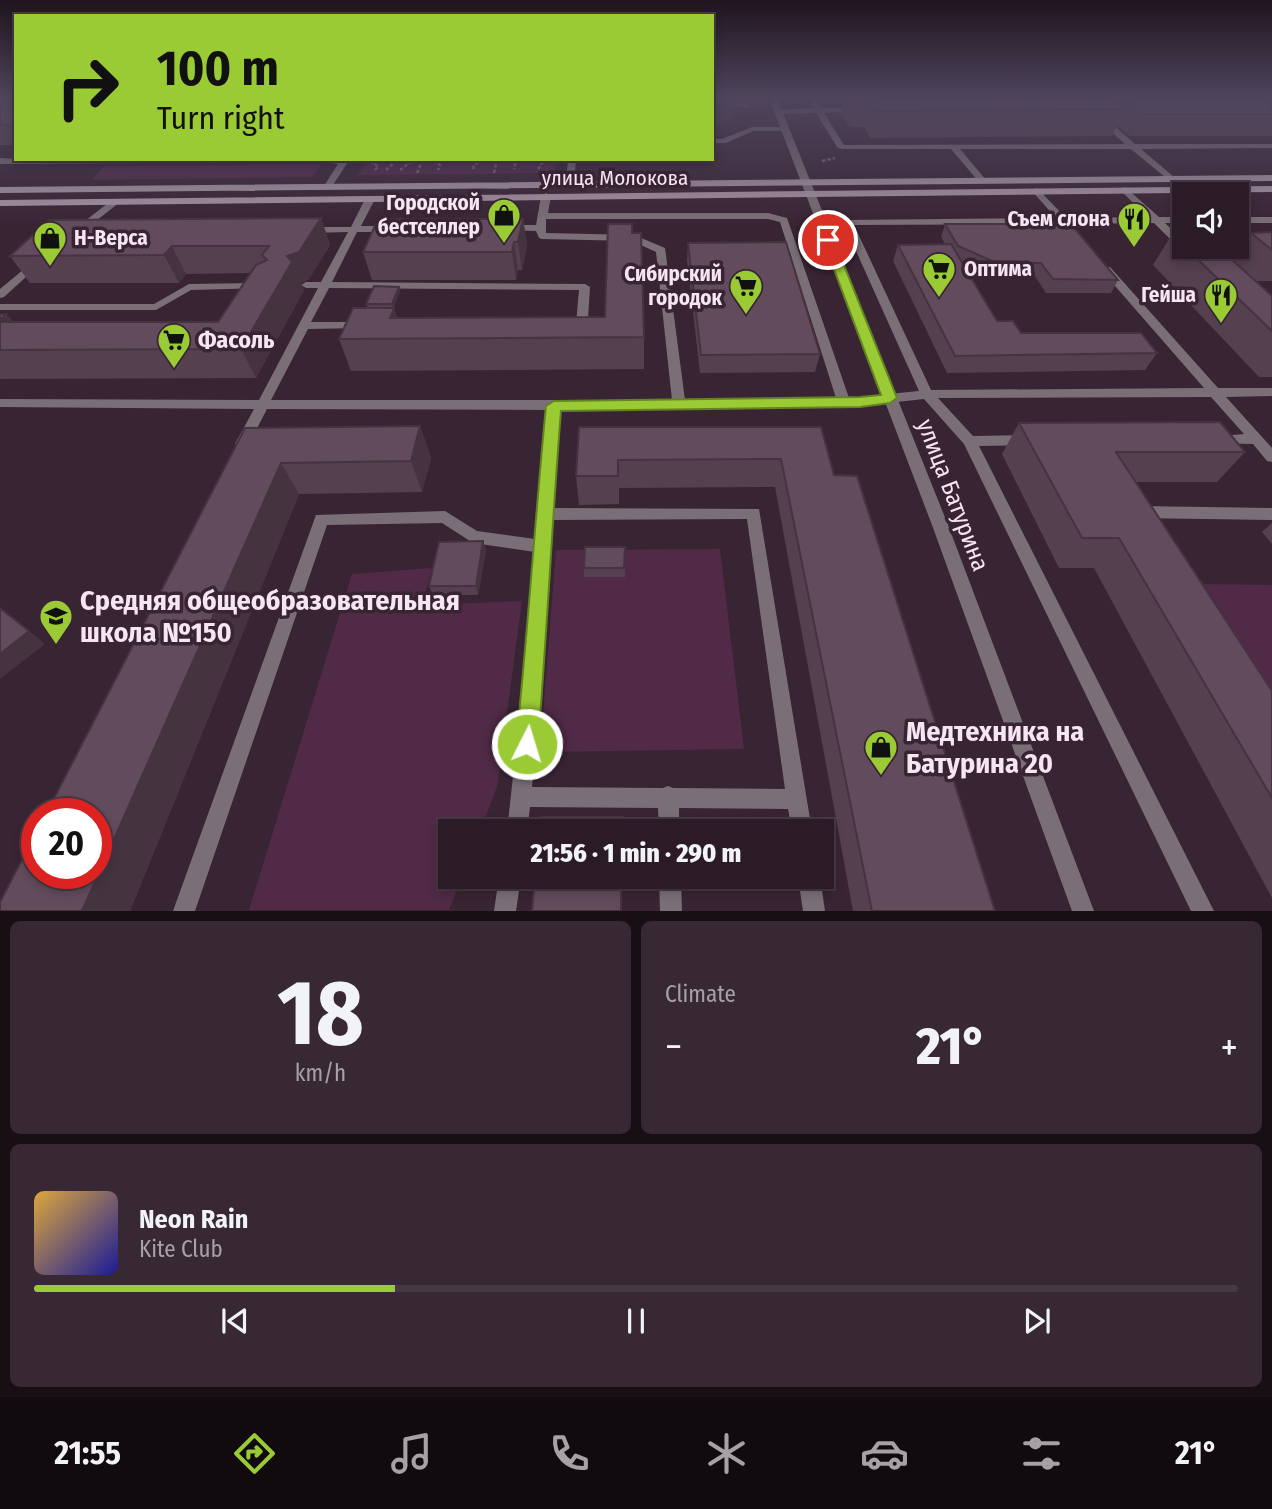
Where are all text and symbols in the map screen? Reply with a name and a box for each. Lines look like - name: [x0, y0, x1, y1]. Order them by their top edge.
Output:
- text: 100 m: [157, 39, 279, 98]
- icon: right: [42, 42, 133, 133]
- text: Turn right: [157, 99, 284, 137]
- street label: улица Молокова: [542, 165, 688, 191]
- map controls: [1172, 182, 1249, 259]
- button: sound: [1172, 182, 1249, 259]
- place label: Городской бестселлер: [378, 190, 480, 240]
- shop icon: Городской бестселлер: [485, 196, 523, 245]
- restaurant icon: Съем слона: [1115, 200, 1153, 249]
- place label: Съем слона: [1007, 206, 1110, 232]
- pin: [798, 210, 858, 270]
- shop icon: Н-Верса: [31, 219, 69, 268]
- icon: arrive: [809, 221, 847, 259]
- place label: Н-Верса: [74, 225, 148, 251]
- supermarket icon: Оптима: [920, 250, 958, 299]
- place label: Оптима: [964, 256, 1032, 282]
- place label: Сибирский городок: [624, 261, 722, 311]
- supermarket icon: Сибирский городок: [727, 267, 765, 316]
- restaurant icon: Гейша: [1202, 276, 1240, 325]
- place label: Гейша: [1141, 282, 1196, 308]
- supermarket icon: Фасоль: [155, 321, 193, 370]
- place label: Фасоль: [198, 326, 275, 354]
- street label: улица Батурина: [911, 415, 995, 575]
- place label: Средняя общеобразовательная школа №150: [80, 584, 460, 649]
- school or university icon: Средняя общеобразовательная школа №150: [37, 597, 75, 646]
- position arrow: [490, 707, 564, 781]
- place label: Медтехника на Батурина 20: [906, 715, 1084, 780]
- shop icon: Медтехника на Батурина 20: [862, 728, 900, 777]
- speed limit sign: 20: [21, 798, 112, 889]
- text: 21:56 · 1 min · 290 m: [531, 838, 741, 869]
- text: 18: [277, 959, 364, 1068]
- text: Climate: [665, 980, 736, 1008]
- text: 21°: [916, 1015, 987, 1078]
- text: −: [665, 1024, 682, 1070]
- text: +: [1221, 1024, 1238, 1070]
- text: km/h: [295, 1059, 346, 1087]
- text: Neon Rain: [139, 1204, 248, 1235]
- text: Kite Club: [139, 1235, 223, 1263]
- icon: previous: [216, 1302, 254, 1340]
- icon: pause: [617, 1302, 655, 1340]
- icon: next: [1018, 1302, 1056, 1340]
- icon: directions: [230, 1429, 279, 1478]
- icon: music: [387, 1429, 436, 1478]
- icon: phone: [545, 1429, 594, 1478]
- icon: climate: [702, 1429, 751, 1478]
- icon: car: [860, 1429, 909, 1478]
- icon: filters: [1017, 1429, 1066, 1478]
- text: 21:55: [54, 1434, 121, 1472]
- text: 21°: [1175, 1434, 1218, 1472]

